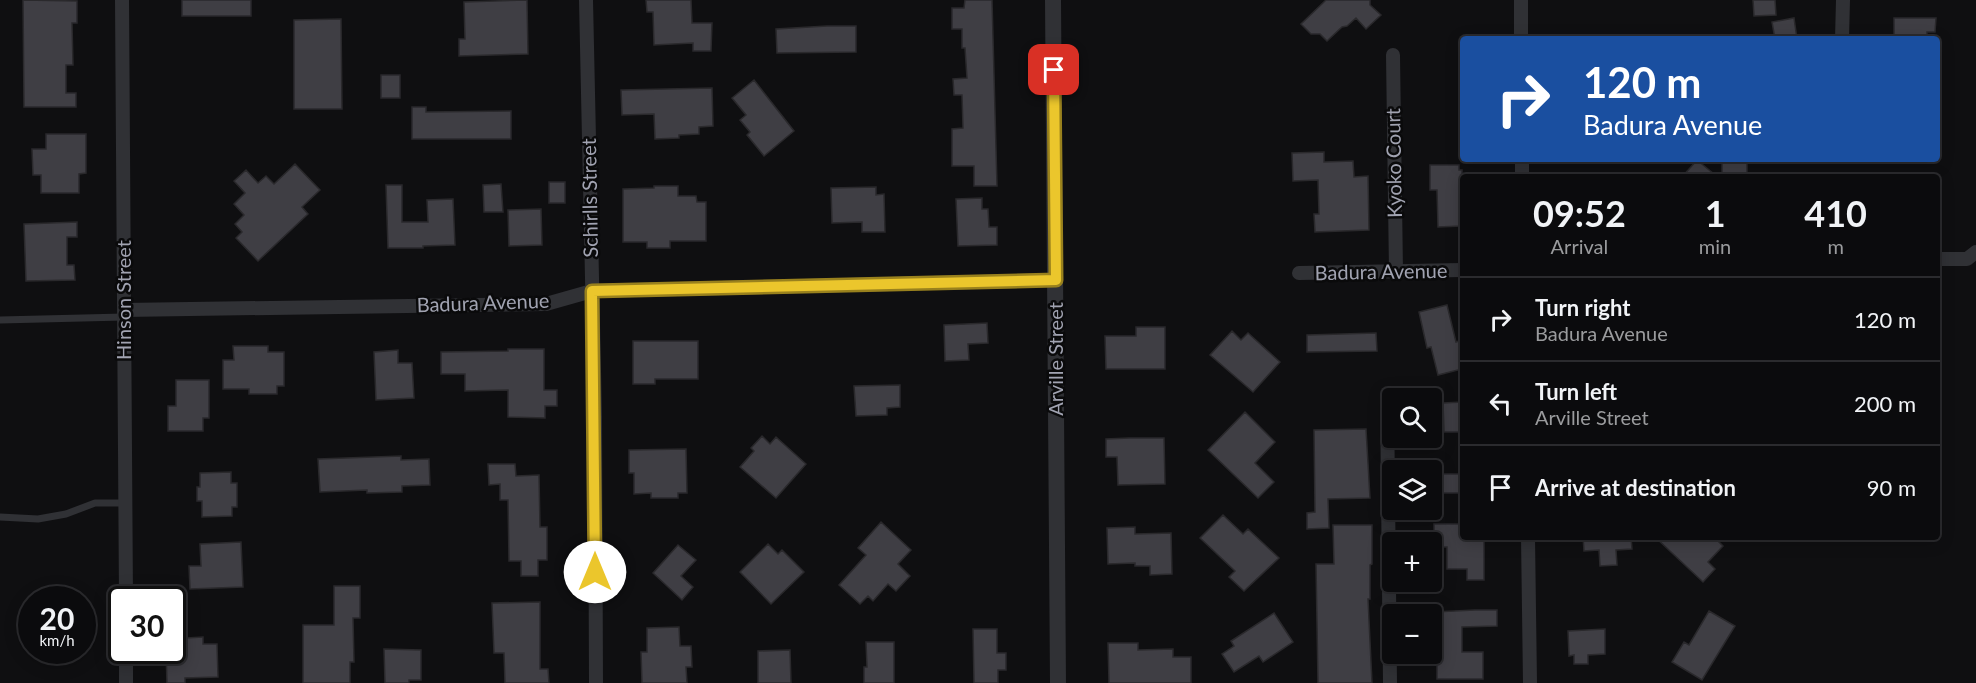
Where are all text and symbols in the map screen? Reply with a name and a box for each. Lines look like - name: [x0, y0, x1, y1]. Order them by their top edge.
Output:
- pin: [1028, 44, 1079, 95]
- icon: arrive: [1037, 53, 1070, 86]
- text: 120 m: [1583, 57, 1701, 107]
- icon: right: [1484, 60, 1562, 138]
- street label: Kyoko Court: [1380, 108, 1406, 218]
- text: Badura Avenue: [1583, 108, 1762, 141]
- street label: Schirlls Street: [576, 138, 602, 258]
- text: 09:52: [1533, 191, 1626, 235]
- text: 1: [1705, 191, 1726, 235]
- text: 410: [1804, 191, 1867, 235]
- text: Arrival: [1551, 234, 1608, 258]
- text: min: [1699, 234, 1731, 258]
- text: m: [1827, 234, 1844, 258]
- street label: Hinson Street: [111, 240, 135, 360]
- street label: Badura Avenue: [1314, 258, 1448, 284]
- street label: Badura Avenue: [416, 288, 550, 316]
- text: Turn right: [1535, 294, 1630, 321]
- street label: Arville Street: [1043, 302, 1067, 416]
- icon: right: [1484, 303, 1517, 336]
- text: 120 m: [1854, 306, 1916, 333]
- text: Badura Avenue: [1535, 321, 1668, 345]
- text: Turn left: [1535, 378, 1617, 405]
- icon: left: [1484, 387, 1517, 420]
- map controls: [1382, 388, 1442, 664]
- button: search: [1382, 388, 1442, 448]
- text: 200 m: [1854, 390, 1916, 417]
- text: Arville Street: [1535, 405, 1649, 429]
- button: layers: [1382, 460, 1442, 520]
- icon: arrive: [1484, 471, 1517, 504]
- text: Arrive at destination: [1535, 474, 1736, 501]
- text: 90 m: [1867, 474, 1916, 501]
- button: +: [1382, 532, 1442, 592]
- position arrow: [563, 540, 627, 604]
- speed limit sign: 30: [108, 586, 186, 664]
- text: 20: [40, 600, 74, 636]
- button: −: [1382, 604, 1442, 664]
- text: km/h: [39, 631, 75, 649]

